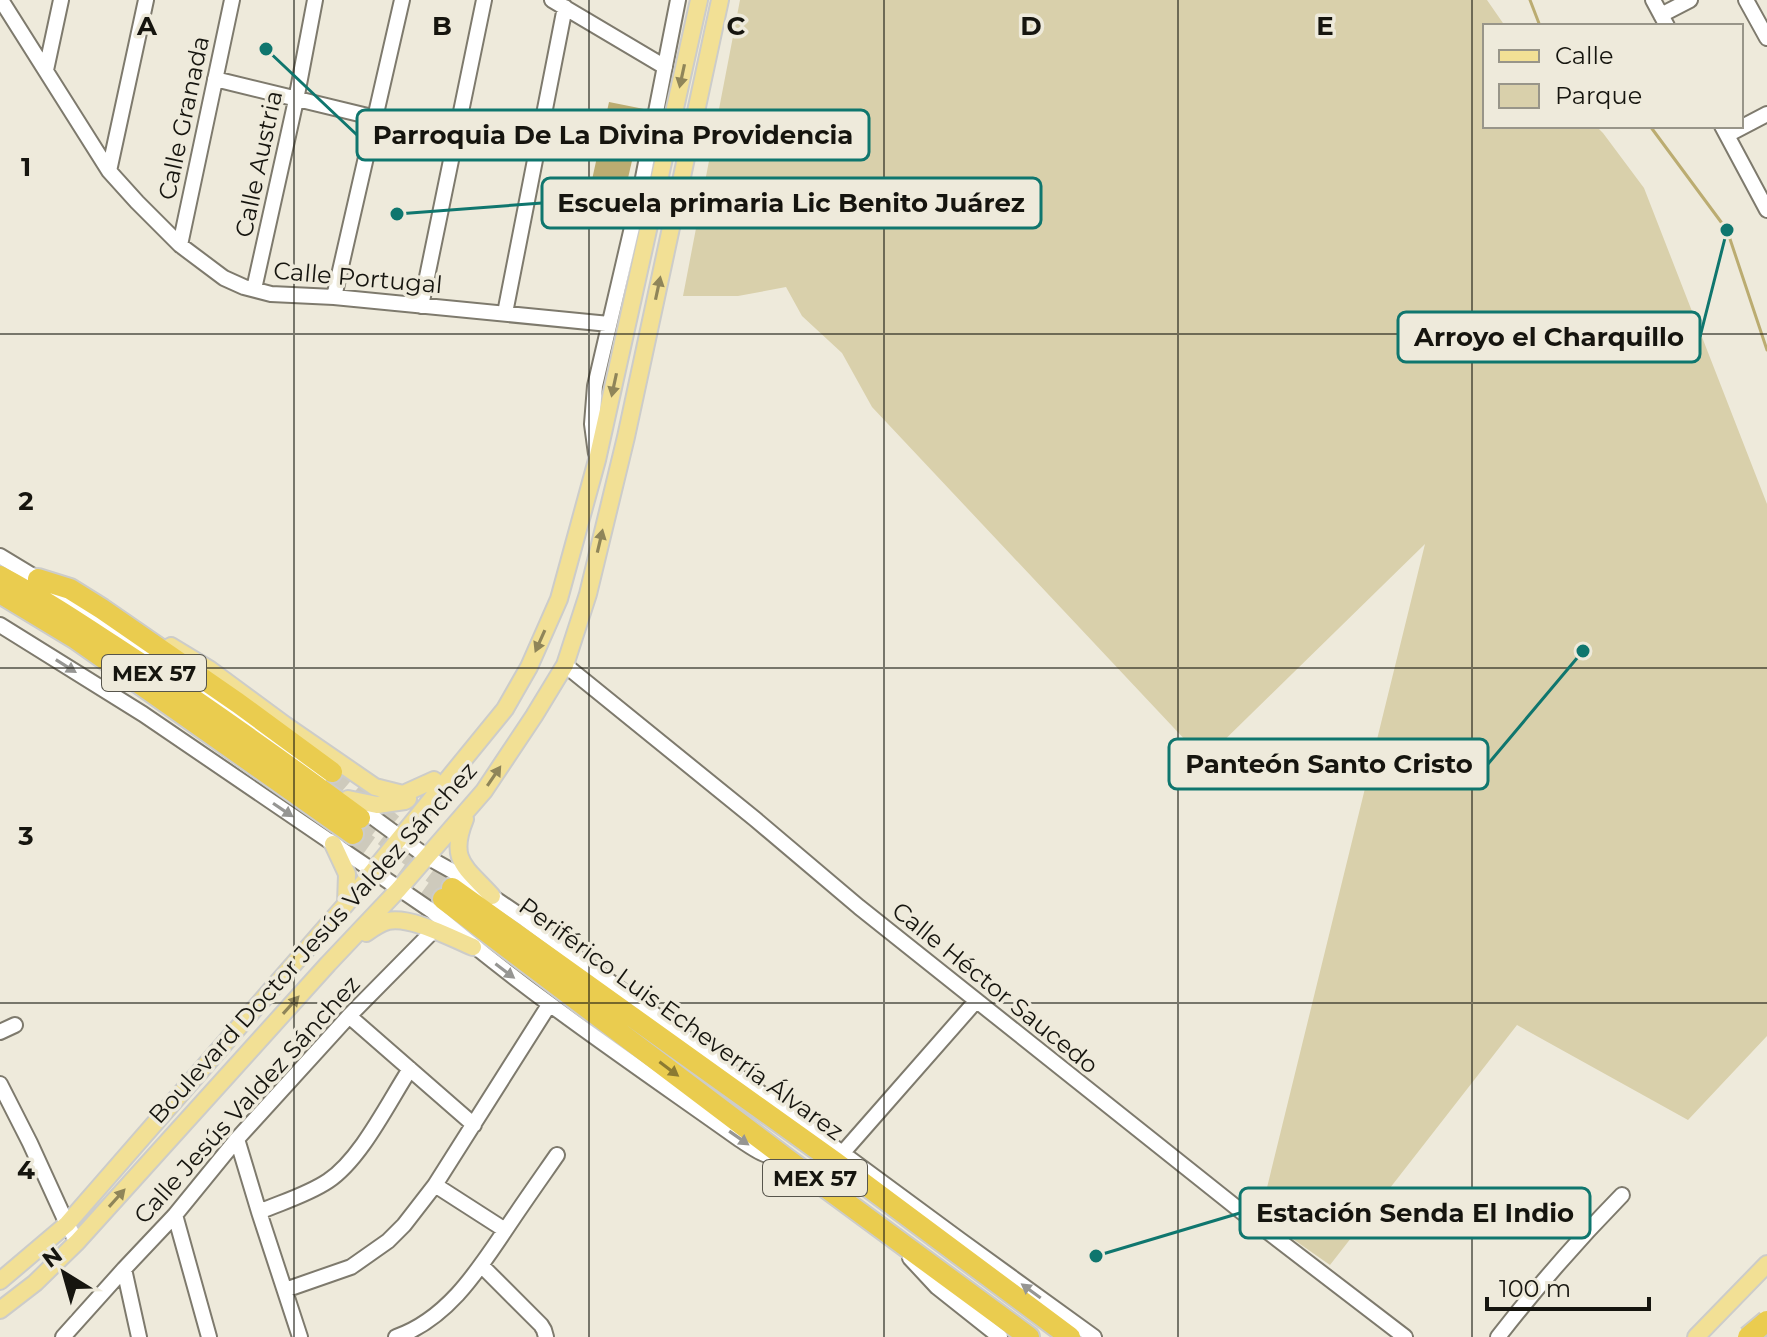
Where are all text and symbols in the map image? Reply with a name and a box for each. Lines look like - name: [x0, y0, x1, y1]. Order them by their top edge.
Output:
- text: A: [136, 10, 158, 42]
- text: B: [432, 10, 452, 42]
- text: C: [727, 10, 746, 42]
- text: D: [1020, 10, 1042, 42]
- text: E: [1316, 10, 1334, 42]
- legend: [1483, 24, 1743, 128]
- street label: Calle Granada: [152, 33, 215, 203]
- text: Calle: [1555, 41, 1613, 70]
- one-way arrow: [675, 64, 688, 89]
- text: Parque: [1555, 81, 1642, 110]
- street label: Calle Austria: [229, 88, 288, 240]
- callout: Parroquia De La Divina Providencia: [357, 110, 869, 160]
- text: Parroquia De La Divina Providencia: [373, 119, 853, 151]
- text: 1: [21, 151, 31, 183]
- callout: Escuela primaria Lic Benito Juárez: [542, 178, 1041, 228]
- text: Escuela primaria Lic Benito Juárez: [557, 187, 1025, 219]
- street label: Calle Portugal: [272, 256, 444, 299]
- one-way arrow: [652, 275, 665, 300]
- callout: Arroyo el Charquillo: [1398, 312, 1700, 362]
- text: Arroyo el Charquillo: [1413, 321, 1684, 353]
- one-way arrow: [607, 372, 620, 397]
- text: 2: [18, 485, 34, 517]
- one-way arrow: [594, 529, 607, 554]
- one-way arrow: [534, 629, 547, 653]
- road number: MEX 57: [102, 655, 206, 691]
- one-way arrow: [55, 659, 77, 673]
- callout: Panteón Santo Cristo: [1169, 739, 1488, 789]
- text: Panteón Santo Cristo: [1185, 748, 1473, 780]
- street label: Boulevard Doctor Jesús Valdez Sánchez: [143, 756, 483, 1129]
- one-way arrow: [487, 765, 502, 786]
- one-way arrow: [272, 802, 294, 817]
- text: 3: [17, 820, 34, 852]
- street label: Periférico Luis Echeverría Álvarez: [514, 891, 849, 1146]
- street label: Calle Héctor Saucedo: [886, 896, 1104, 1080]
- one-way arrow: [494, 962, 515, 979]
- street label: Calle Jesús Valdez Sánchez: [128, 970, 366, 1230]
- one-way arrow: [282, 996, 299, 1016]
- one-way arrow: [659, 1061, 680, 1077]
- one-way arrow: [728, 1130, 749, 1145]
- text: 4: [17, 1154, 35, 1186]
- road number: MEX 57: [763, 1160, 867, 1196]
- callout: Estación Senda El Indio: [1240, 1188, 1590, 1238]
- one-way arrow: [108, 1189, 126, 1208]
- text: Estación Senda El Indio: [1256, 1197, 1574, 1229]
- north arrow: [24, 1233, 104, 1313]
- text: N: [37, 1241, 67, 1274]
- scale bar: [1487, 1261, 1649, 1311]
- text: 100 m: [1499, 1274, 1571, 1303]
- one-way arrow: [1020, 1283, 1042, 1299]

